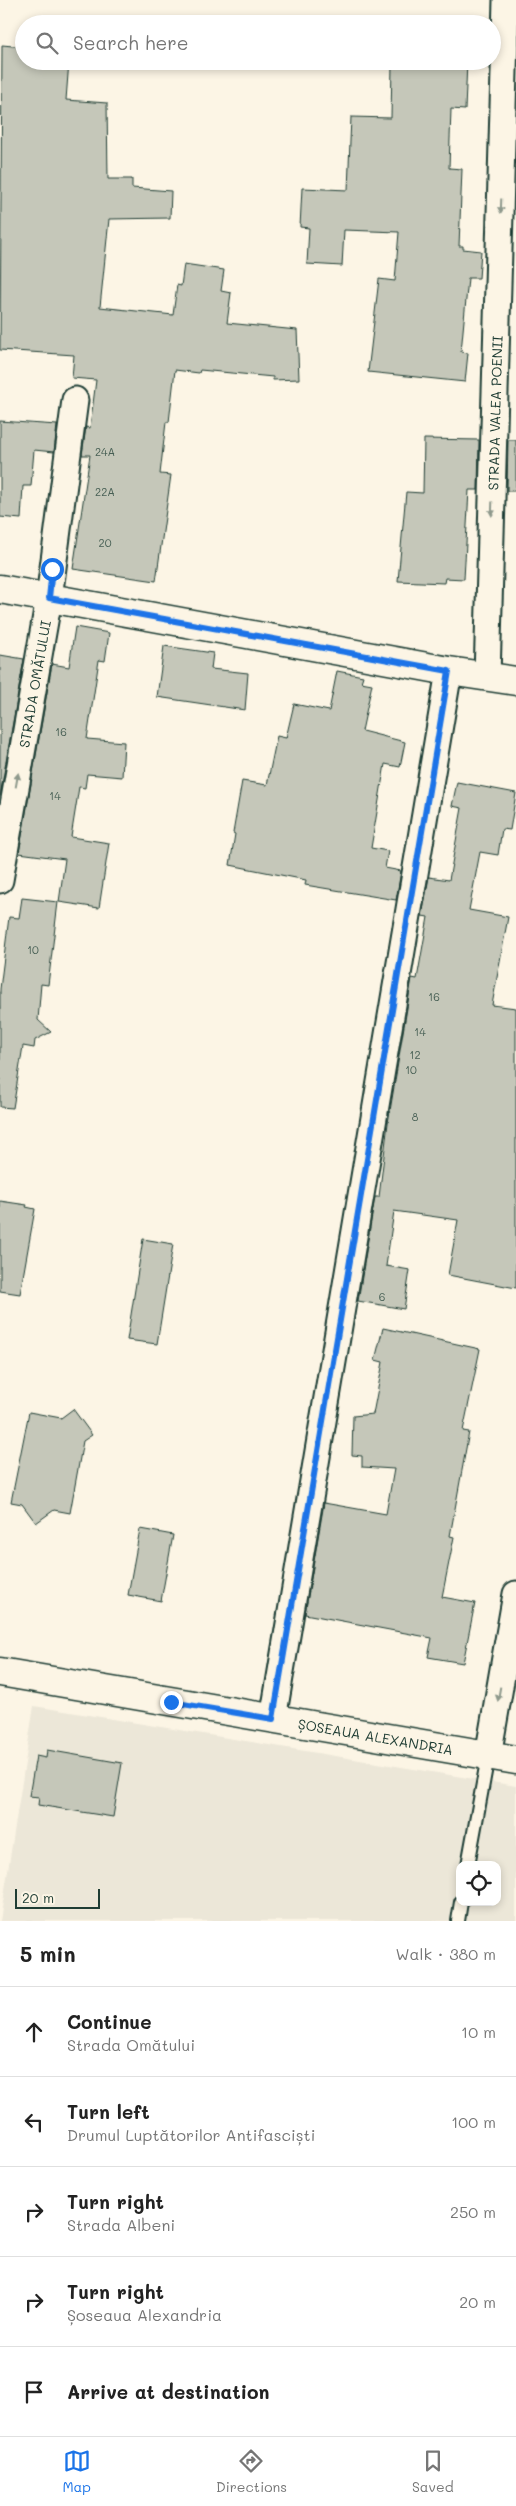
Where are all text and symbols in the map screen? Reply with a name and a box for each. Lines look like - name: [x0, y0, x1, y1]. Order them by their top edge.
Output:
- search box: [15, 15, 501, 70]
- icon: search: [33, 29, 61, 57]
- text: Search here: [73, 30, 189, 55]
- one-way arrow: [496, 198, 504, 214]
- street label: STRADA VALEA POENII: [483, 336, 506, 491]
- house number: 24A: [95, 444, 115, 459]
- house number: 22A: [95, 484, 115, 499]
- one-way arrow: [488, 501, 496, 517]
- house number: 20: [99, 535, 112, 550]
- route start: [41, 558, 64, 581]
- street label: STRADA OMĂTULUI: [14, 619, 54, 749]
- house number: 16: [55, 724, 67, 739]
- one-way arrow: [14, 771, 22, 787]
- house number: 14: [49, 788, 61, 803]
- house number: 10: [27, 942, 39, 957]
- house number: 16: [428, 989, 440, 1004]
- house number: 14: [414, 1024, 426, 1039]
- house number: 12: [409, 1047, 421, 1062]
- house number: 10: [405, 1062, 417, 1077]
- house number: 8: [412, 1109, 419, 1124]
- house number: 6: [379, 1289, 385, 1304]
- one-way arrow: [494, 1686, 502, 1702]
- route end: [160, 1691, 183, 1714]
- street label: ȘOSEAUA ALEXANDRIA: [297, 1713, 455, 1759]
- map controls: [456, 1861, 501, 1906]
- button: locate: [456, 1861, 501, 1906]
- scale bar: [15, 1886, 100, 1909]
- text: 20 m: [22, 1888, 54, 1907]
- text: 5 min: [20, 1940, 76, 1967]
- text: Walk · 380 m: [395, 1943, 496, 1964]
- text: Continue: [67, 2009, 152, 2034]
- icon: ahead: [20, 2018, 48, 2046]
- text: 10 m: [461, 2021, 496, 2042]
- text: Strada Omătului: [67, 2034, 195, 2055]
- text: Turn left: [67, 2099, 150, 2124]
- icon: left: [20, 2108, 48, 2136]
- text: 100 m: [451, 2111, 496, 2132]
- text: Drumul Luptătorilor Antifasciști: [67, 2124, 315, 2145]
- text: Turn right: [67, 2189, 164, 2214]
- icon: right: [20, 2198, 48, 2226]
- text: 250 m: [450, 2201, 496, 2222]
- text: Strada Albeni: [67, 2214, 175, 2235]
- text: Turn right: [67, 2279, 164, 2304]
- icon: right: [20, 2288, 48, 2316]
- text: 20 m: [459, 2291, 496, 2312]
- text: Șoseaua Alexandria: [67, 2304, 222, 2325]
- icon: arrive: [20, 2378, 48, 2406]
- text: Arrive at destination: [67, 2379, 270, 2404]
- tab: Map: [62, 2447, 91, 2496]
- tab: Directions: [216, 2447, 287, 2496]
- tab: Saved: [412, 2447, 454, 2496]

